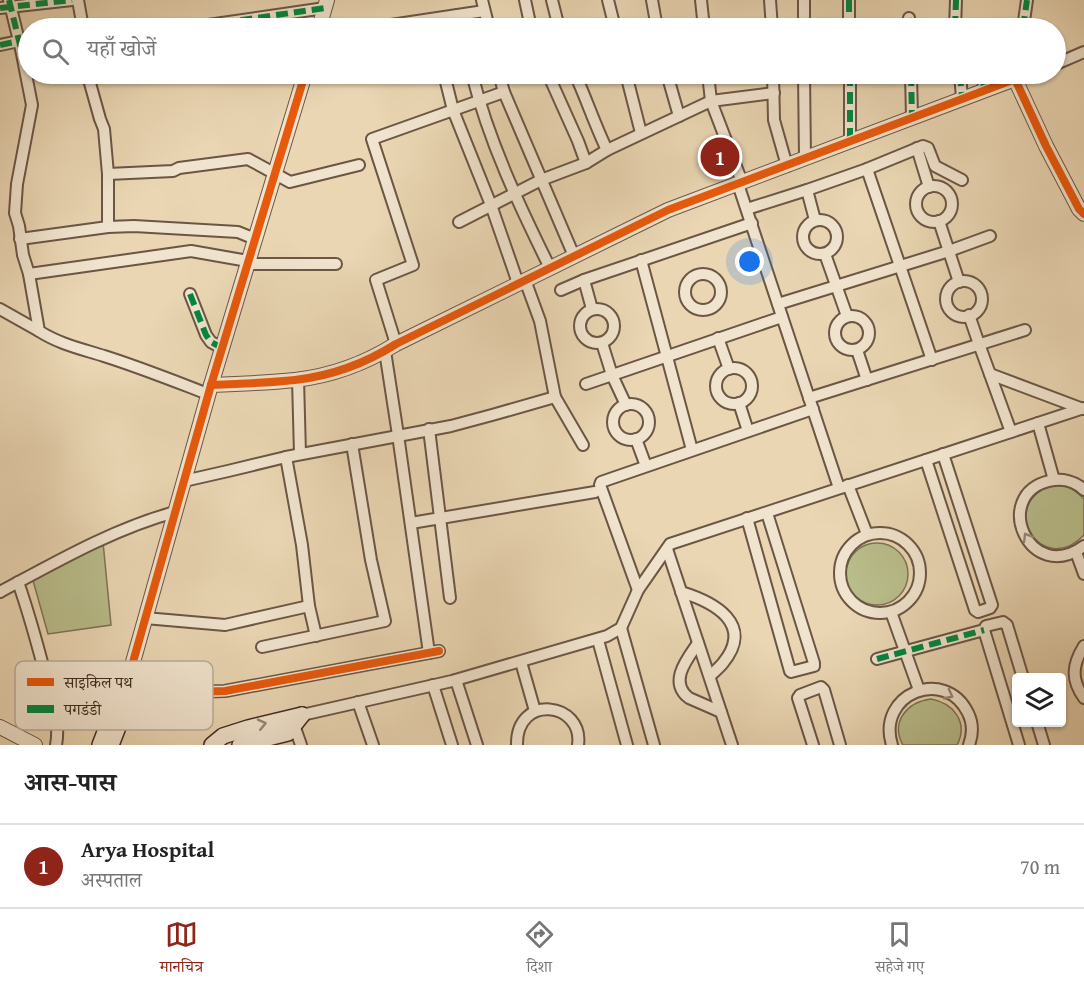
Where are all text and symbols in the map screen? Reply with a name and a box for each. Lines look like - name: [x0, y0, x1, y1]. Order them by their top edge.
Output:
- search box: [18, 18, 1066, 84]
- text: यहाँ खोजें: [87, 32, 156, 64]
- icon: search: [39, 35, 72, 68]
- pin: 1: [700, 134, 740, 180]
- your location: [735, 247, 764, 276]
- one-way arrow: [1022, 533, 1034, 543]
- legend: [15, 661, 213, 730]
- text: साइकिल पथ: [63, 670, 133, 694]
- map controls: [1012, 673, 1066, 727]
- button: layers: [1012, 673, 1066, 727]
- one-way arrow: [943, 688, 953, 699]
- text: पगडंडी: [63, 697, 102, 721]
- one-way arrow: [257, 719, 267, 732]
- text: आस-पास: [24, 762, 116, 801]
- text: Arya Hospital: [81, 833, 214, 865]
- text: 1: [38, 852, 49, 881]
- text: 70 m: [1020, 852, 1060, 881]
- text: अस्पताल: [81, 865, 142, 894]
- tab: मानचित्र: [160, 918, 203, 982]
- tab: दिशा: [523, 918, 556, 982]
- tab: सहेजे गए: [875, 918, 924, 982]

